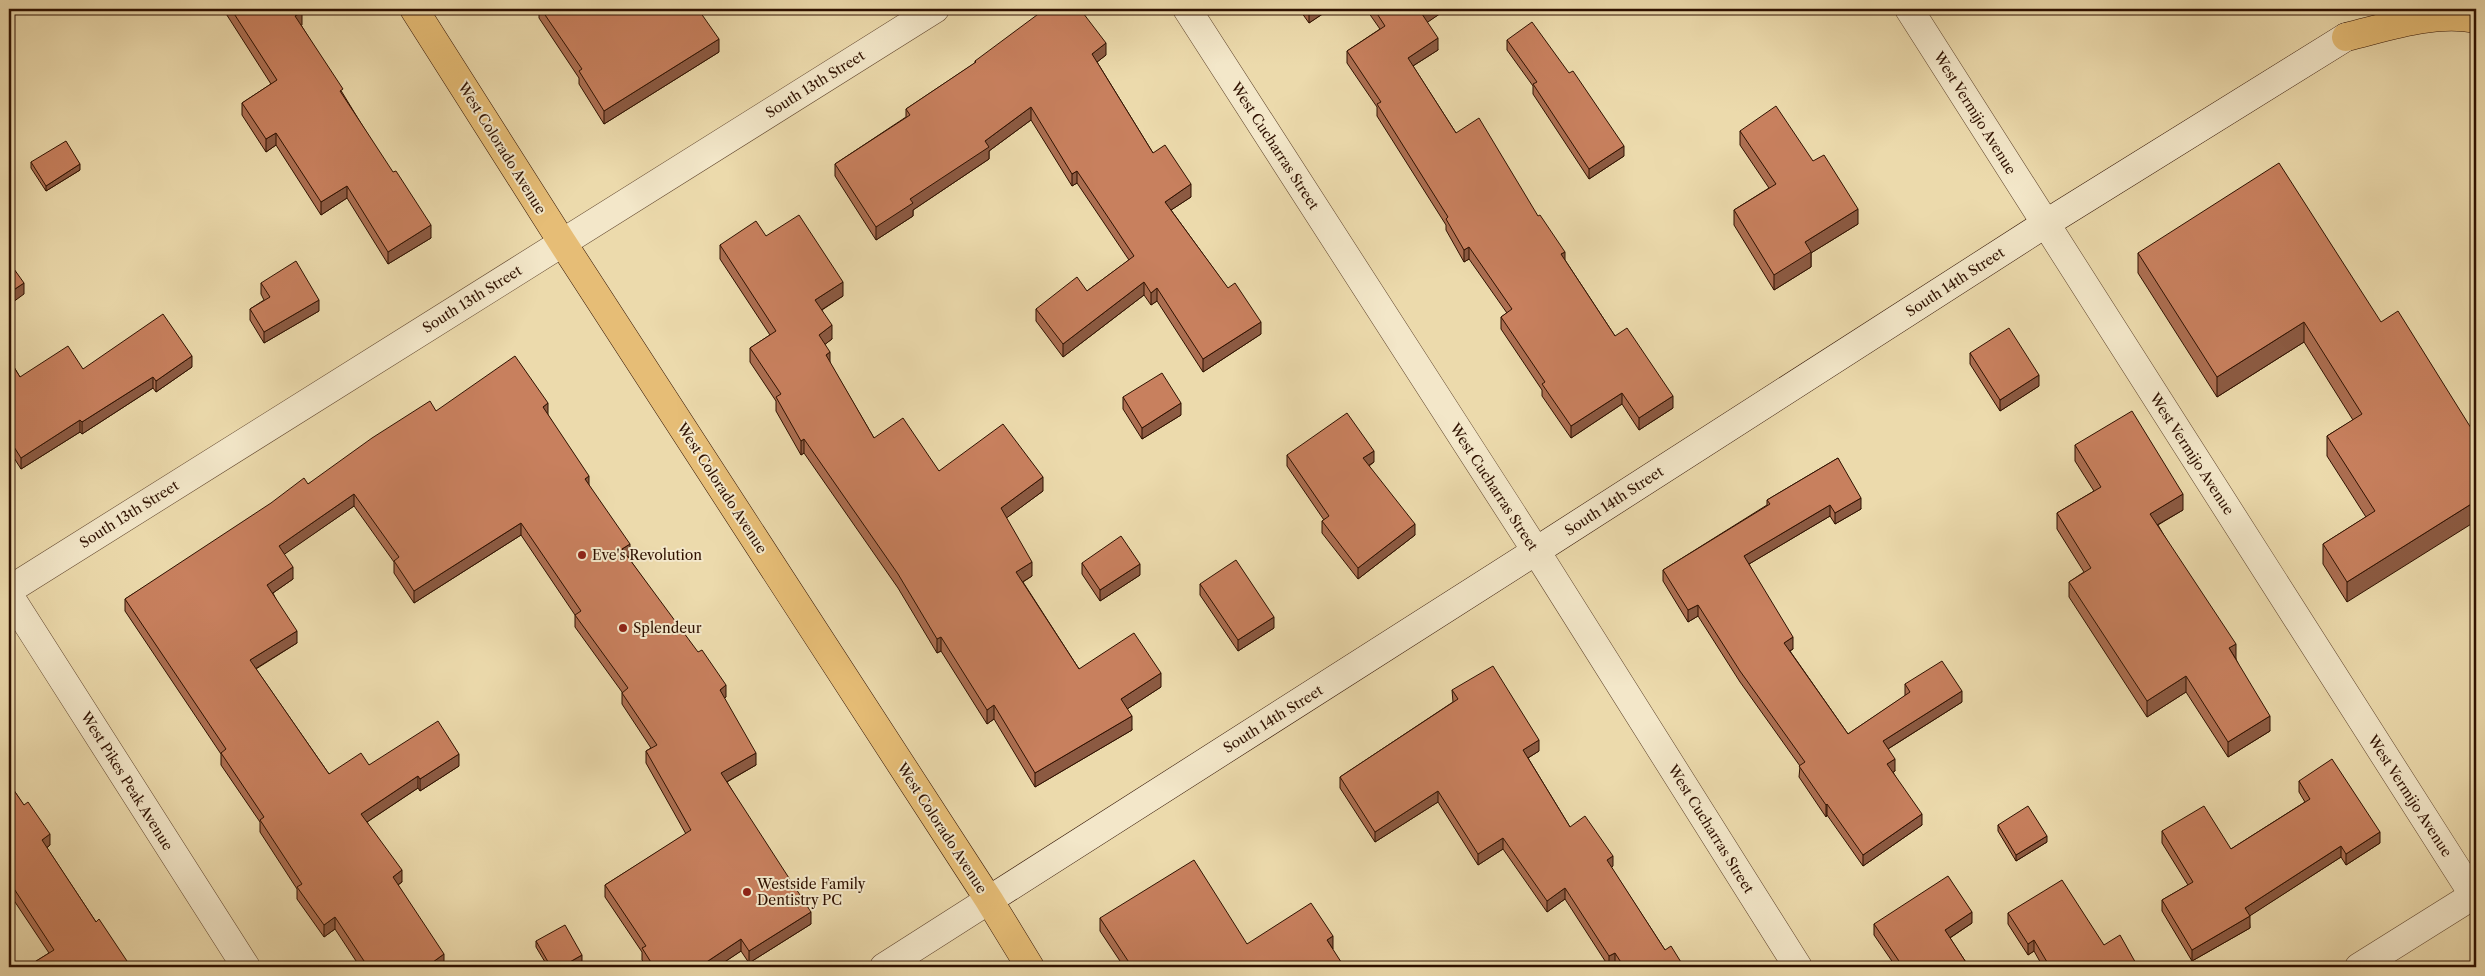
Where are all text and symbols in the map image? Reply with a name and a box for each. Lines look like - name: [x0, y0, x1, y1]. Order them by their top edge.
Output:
- street label: South 13th Street: [762, 46, 868, 122]
- street label: West Vermijo Avenue: [1929, 47, 2020, 178]
- street label: West Colorado Avenue: [454, 78, 550, 217]
- street label: West Cucharras Street: [1227, 78, 1323, 213]
- street label: South 14th Street: [1902, 243, 2008, 321]
- street label: South 13th Street: [419, 261, 525, 337]
- street label: West Vermijo Avenue: [2145, 389, 2238, 518]
- street label: West Colorado Avenue: [673, 419, 771, 557]
- street label: West Cucharras Street: [1446, 419, 1542, 554]
- street label: South 14th Street: [1561, 462, 1667, 540]
- street label: South 13th Street: [76, 476, 182, 552]
- place label: Eve's Revolution: [592, 546, 702, 564]
- marker: Eve's Revolution: [576, 549, 588, 561]
- place label: Splendeur: [633, 619, 702, 637]
- marker: Splendeur: [617, 622, 629, 634]
- street label: South 14th Street: [1220, 681, 1326, 757]
- street label: West Pikes Peak Avenue: [76, 707, 177, 854]
- street label: West Vermijo Avenue: [2363, 731, 2456, 860]
- street label: West Colorado Avenue: [893, 759, 991, 897]
- street label: West Cucharras Street: [1664, 761, 1758, 897]
- place label: Westside Family Dentistry PC: [756, 875, 866, 909]
- marker: Westside Family Dentistry PC: [741, 886, 753, 898]

